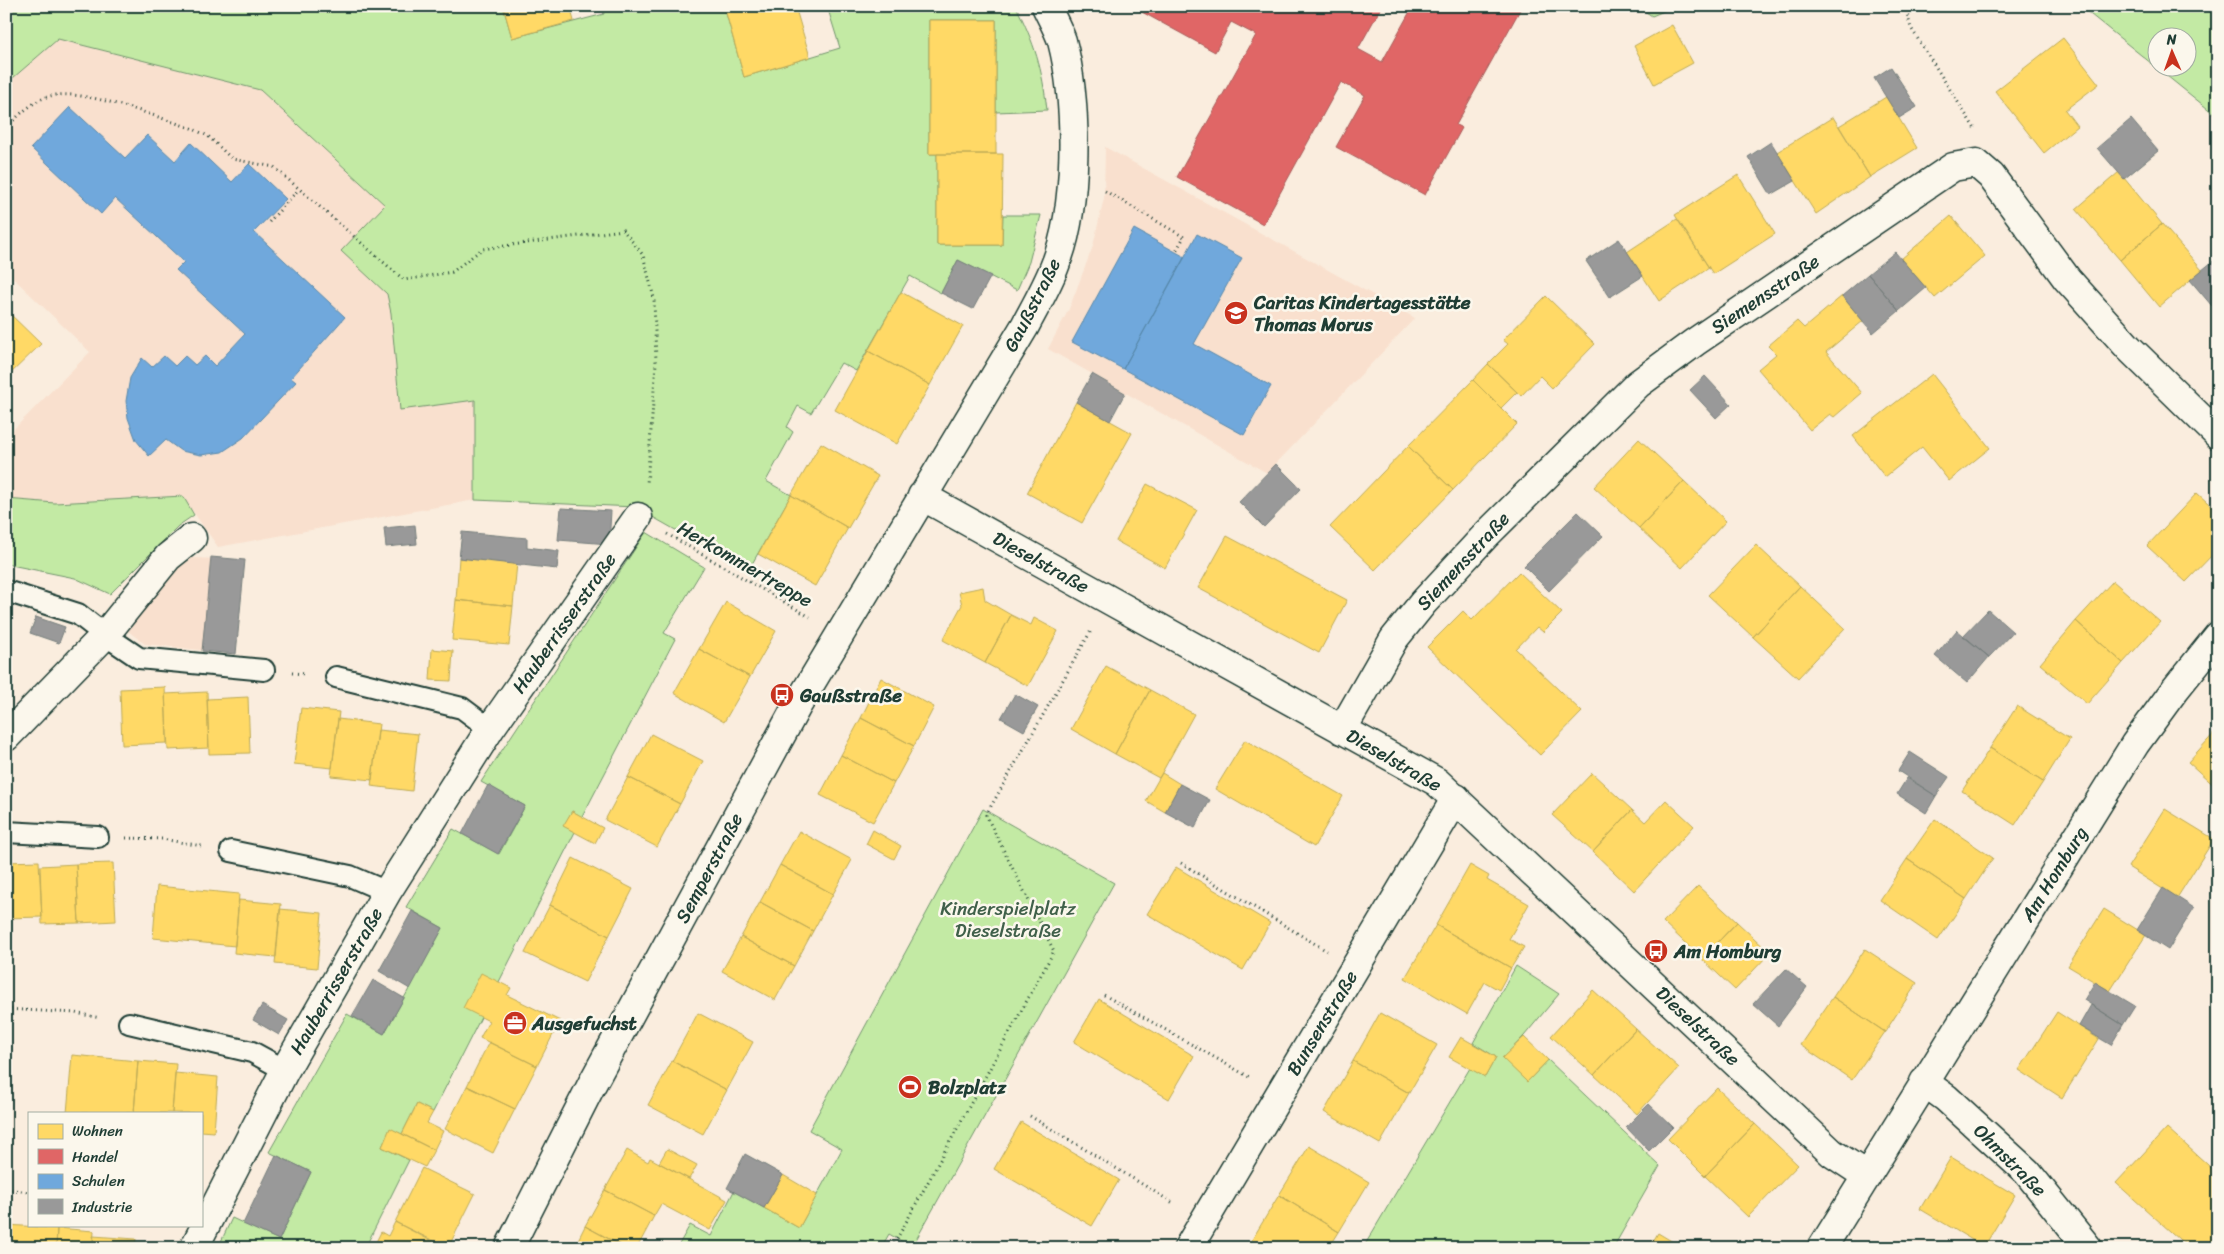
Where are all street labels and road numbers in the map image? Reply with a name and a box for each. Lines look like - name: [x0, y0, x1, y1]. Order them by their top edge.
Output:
- street label: Siemensstraße: [1704, 245, 1827, 343]
- street label: Gaußstraße: [994, 252, 1070, 358]
- street label: Siemensstraße: [1408, 504, 1518, 618]
- street label: Herkommertreppe: [671, 512, 819, 616]
- street label: Dieselstraße: [987, 522, 1096, 602]
- street label: Hauberrisserstraße: [503, 545, 625, 700]
- street label: Dieselstraße: [1340, 719, 1448, 801]
- street label: Semperstraße: [666, 807, 752, 929]
- street label: Am Homburg: [2011, 819, 2097, 929]
- street label: Hauberrisserstraße: [280, 901, 392, 1061]
- street label: Bunsenstraße: [1277, 964, 1367, 1082]
- street label: Dieselstraße: [1648, 978, 1748, 1074]
- street label: Ohmstraße: [1965, 1115, 2055, 1205]

